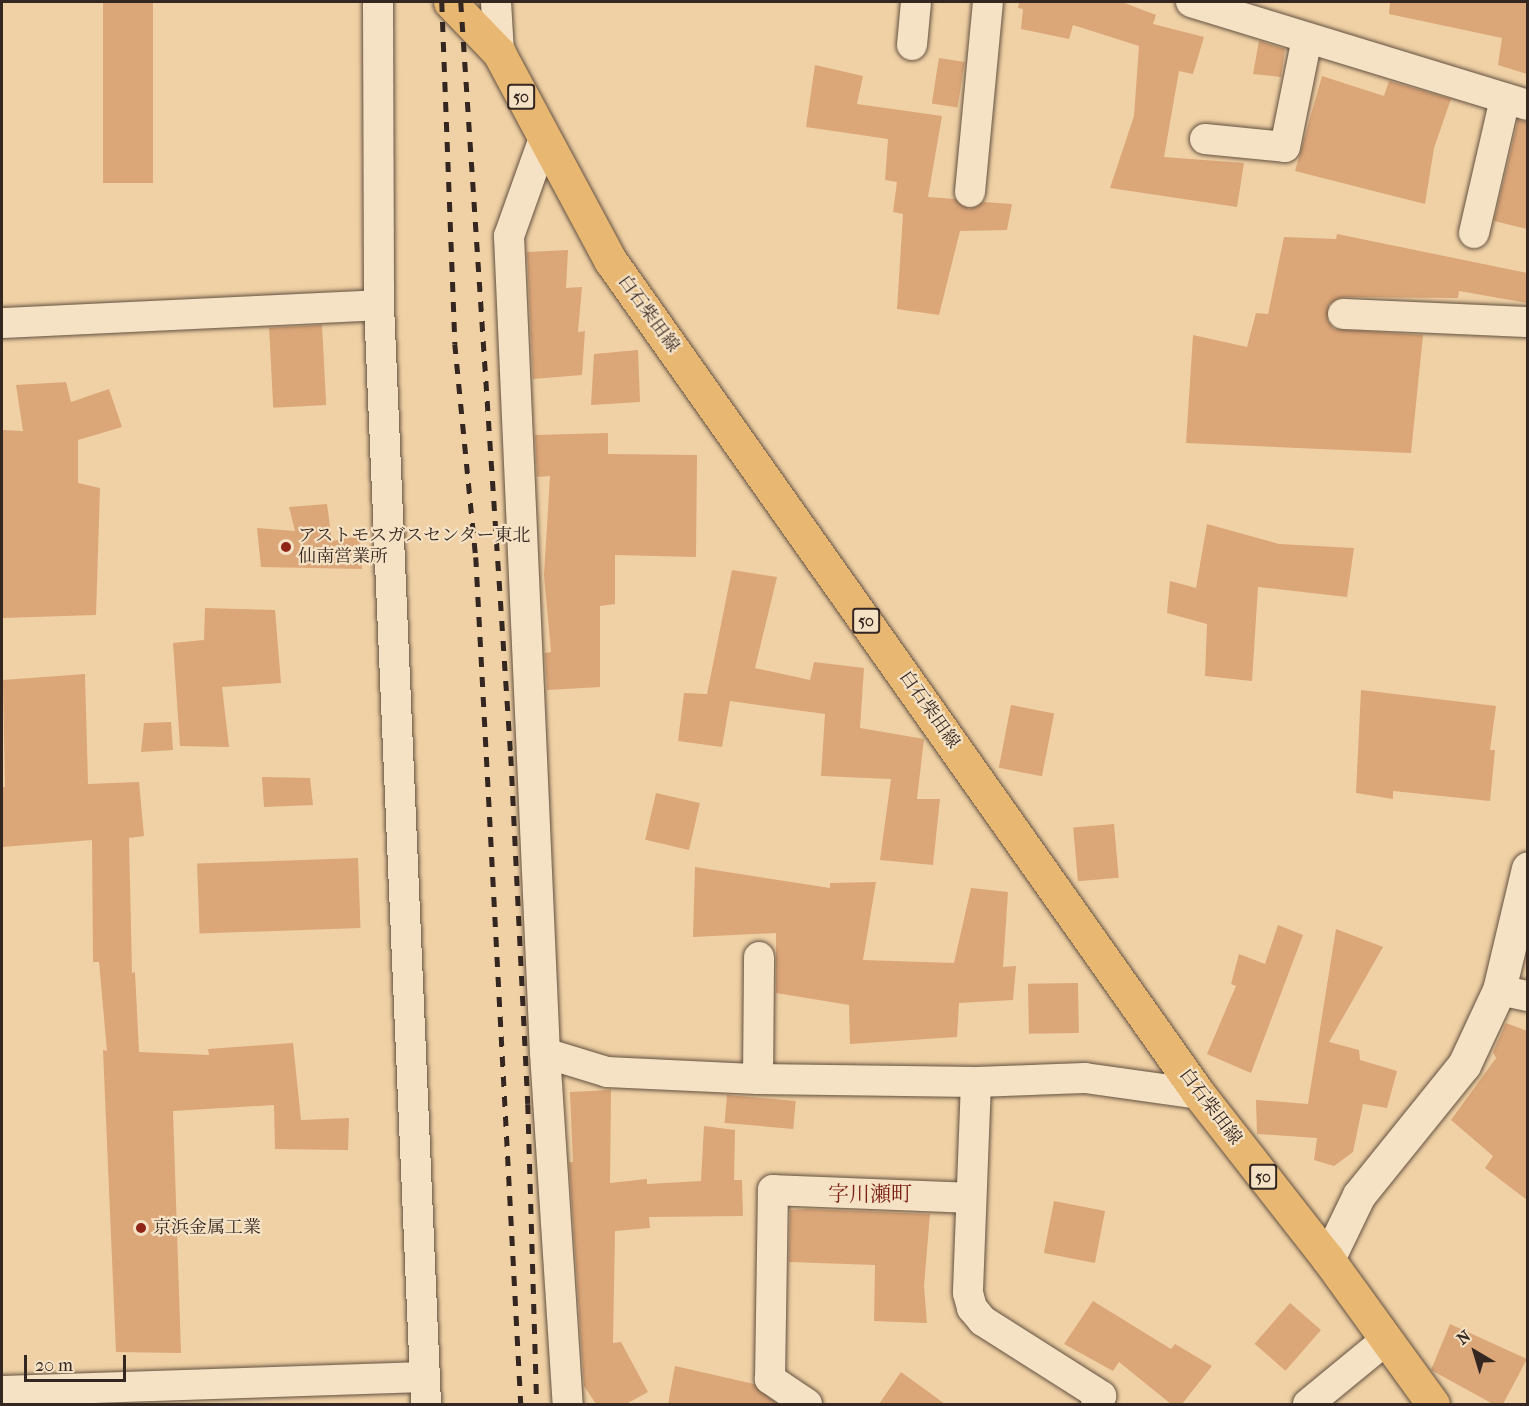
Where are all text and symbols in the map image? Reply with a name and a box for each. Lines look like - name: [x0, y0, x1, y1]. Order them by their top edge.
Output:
- road number: 50: [506, 84, 536, 110]
- street label: 白石柴田線: [613, 271, 683, 357]
- place label: アストモスガスセンター東北 仙南営業所: [298, 526, 532, 568]
- marker: アストモスガスセンター東北 仙南営業所: [279, 540, 293, 554]
- road number: 50: [851, 608, 881, 634]
- street label: 白石柴田線: [894, 667, 964, 753]
- street label: 白石柴田線: [1174, 1065, 1246, 1149]
- road number: 50: [1248, 1164, 1278, 1190]
- district label: 字川瀬町: [828, 1181, 912, 1207]
- place label: 京浜金属工業: [153, 1217, 261, 1239]
- marker: 京浜金属工業: [134, 1221, 148, 1235]
- north arrow: [1445, 1322, 1505, 1382]
- text: N: [1453, 1326, 1474, 1349]
- scale bar: [27, 1343, 129, 1381]
- text: 20 m: [35, 1355, 73, 1376]

